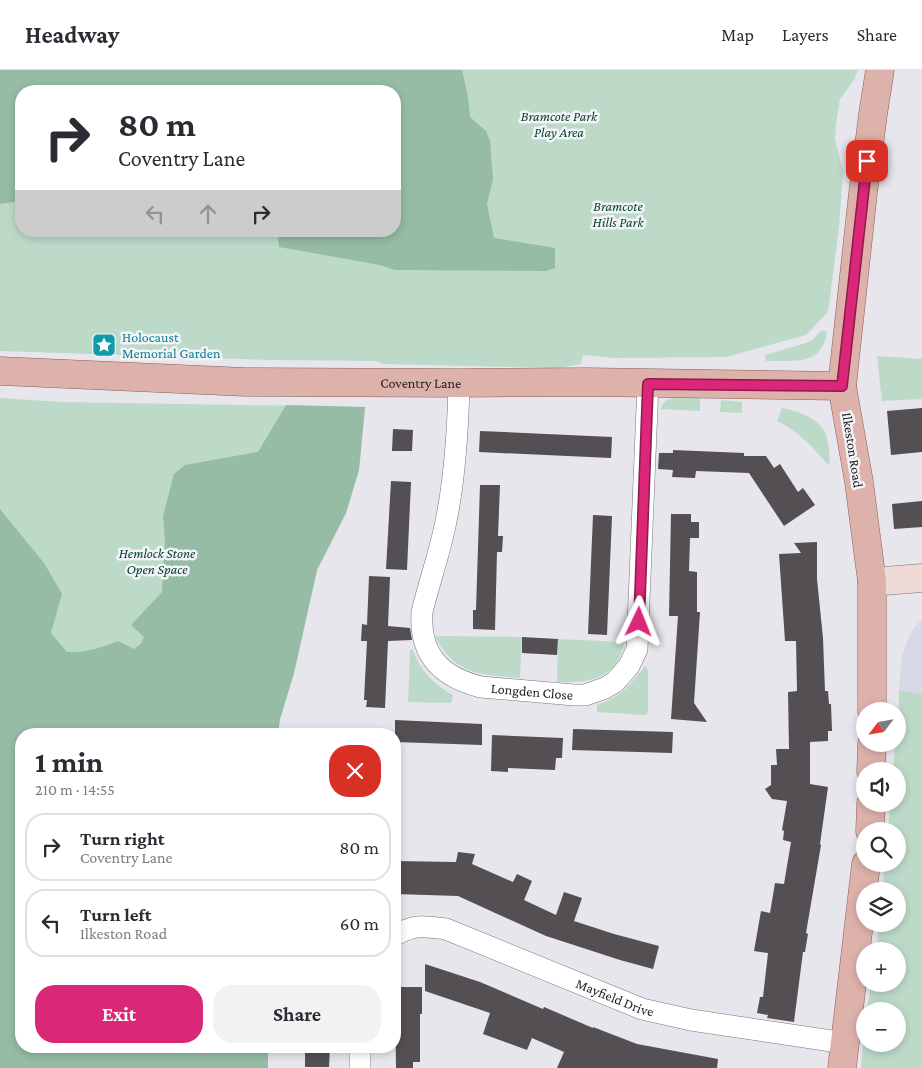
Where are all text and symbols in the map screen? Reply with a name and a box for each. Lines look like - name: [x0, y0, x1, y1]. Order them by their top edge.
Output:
- text: Headway: [25, 21, 119, 48]
- text: Map: [721, 25, 754, 45]
- text: Layers: [782, 25, 829, 45]
- text: Share: [857, 25, 897, 45]
- icon: right: [35, 105, 100, 170]
- text: 80 m: [118, 105, 196, 144]
- park label: Bramcote Park Play Area: [521, 108, 598, 140]
- pin: [846, 140, 888, 182]
- text: Coventry Lane: [118, 146, 245, 171]
- icon: arrive: [853, 147, 881, 175]
- park label: Bramcote Hills Park: [593, 198, 644, 230]
- icon: left: [141, 200, 169, 228]
- icon: ahead: [194, 200, 222, 228]
- icon: right: [247, 200, 275, 228]
- place label: Holocaust Memorial Garden: [122, 329, 221, 361]
- place icon: Holocaust Memorial Garden: [91, 332, 117, 358]
- street label: Coventry Lane: [380, 375, 461, 391]
- street label: Ilkeston Road: [839, 411, 867, 489]
- park label: Hemlock Stone Open Space: [119, 545, 196, 577]
- position arrow: [612, 595, 664, 647]
- street label: Longden Close: [490, 680, 574, 703]
- north arrow: [856, 702, 906, 752]
- map controls: [856, 702, 906, 1052]
- text: 1 min: [35, 745, 103, 778]
- button: close: [329, 745, 381, 797]
- button: sound: [856, 762, 906, 812]
- text: 210 m · 14:55: [35, 781, 115, 798]
- button: search: [856, 822, 906, 872]
- text: Turn right: [80, 828, 165, 849]
- icon: right: [37, 833, 65, 861]
- text: 80 m: [339, 837, 379, 858]
- text: Coventry Lane: [80, 849, 173, 866]
- button: layers: [856, 882, 906, 932]
- text: Turn left: [80, 904, 152, 925]
- icon: left: [37, 909, 65, 937]
- text: 60 m: [340, 913, 379, 934]
- text: Ilkeston Road: [80, 925, 167, 942]
- button: +: [856, 942, 906, 992]
- street label: Mayfield Drive: [574, 975, 655, 1019]
- button: Exit: [35, 985, 203, 1043]
- button: Share: [213, 985, 381, 1043]
- button: −: [856, 1002, 906, 1052]

